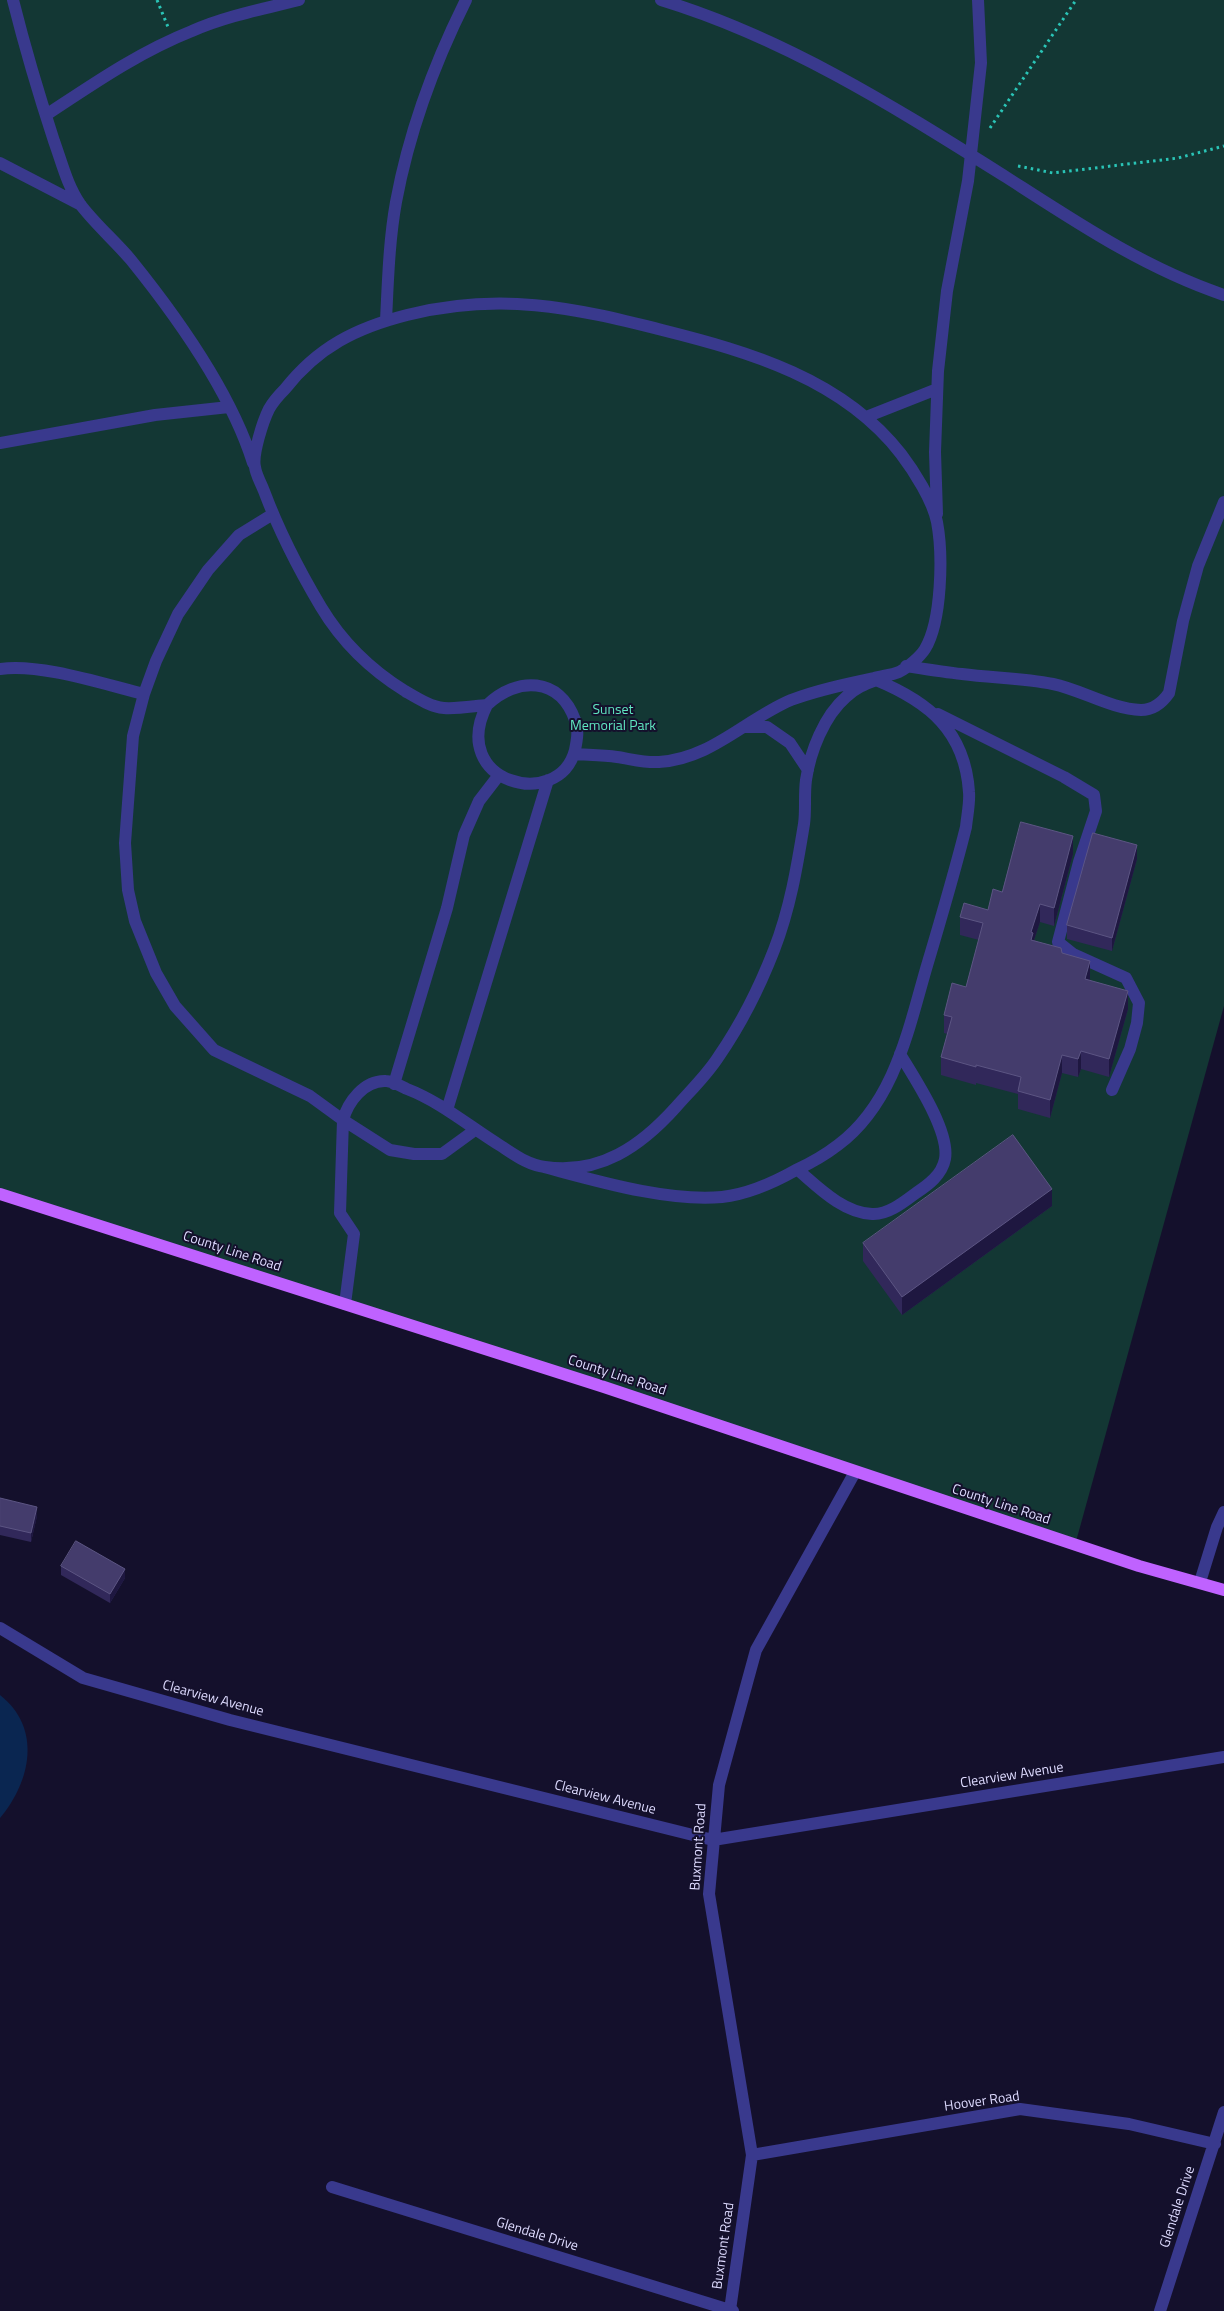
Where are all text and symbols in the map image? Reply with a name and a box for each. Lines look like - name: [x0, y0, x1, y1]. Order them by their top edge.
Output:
- park label: Sunset Memorial Park: [570, 703, 656, 736]
- street label: County Line Road: [181, 1228, 283, 1276]
- street label: County Line Road: [566, 1352, 668, 1400]
- street label: County Line Road: [950, 1481, 1052, 1529]
- street label: Clearview Avenue: [161, 1677, 265, 1721]
- street label: Clearview Avenue: [959, 1760, 1065, 1792]
- street label: Clearview Avenue: [552, 1777, 658, 1819]
- street label: Buxmont Road: [688, 1803, 710, 1891]
- street label: Hoover Road: [943, 2088, 1021, 2116]
- street label: Glendale Drive: [1157, 2164, 1199, 2250]
- street label: Buxmont Road: [710, 2202, 738, 2290]
- street label: Glendale Drive: [494, 2215, 580, 2255]

